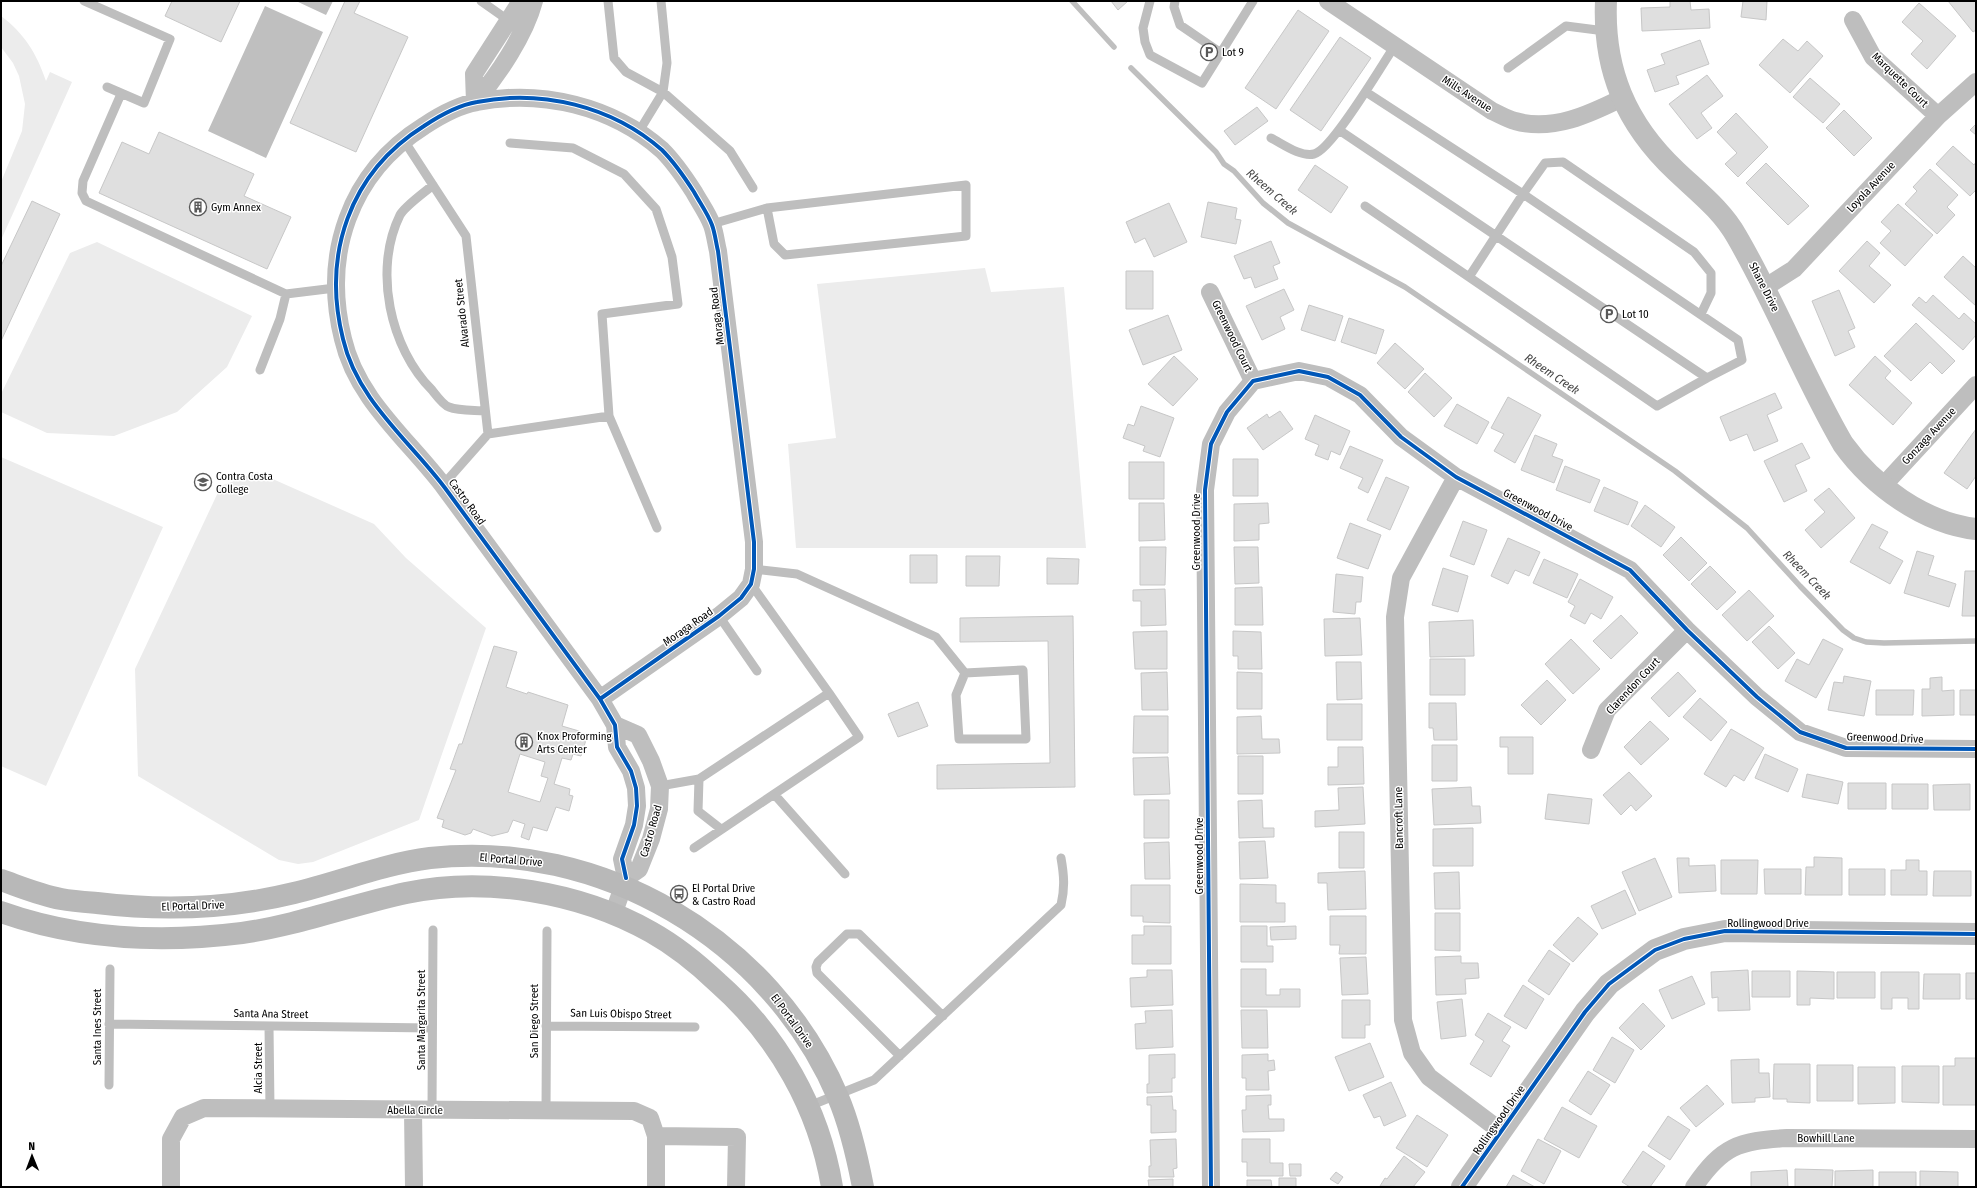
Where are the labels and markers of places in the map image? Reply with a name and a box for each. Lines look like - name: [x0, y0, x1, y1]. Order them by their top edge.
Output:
- parking icon: Lot 9: [1199, 42, 1219, 62]
- place label: Lot 9: [1222, 46, 1244, 59]
- building icon: Gym Annex: [188, 197, 208, 217]
- place label: Gym Annex: [211, 201, 261, 214]
- parking icon: Lot 10: [1599, 304, 1619, 324]
- place label: Lot 10: [1622, 308, 1649, 321]
- place label: Contra Costa College: [216, 470, 273, 496]
- school or university icon: Contra Costa College: [193, 472, 213, 492]
- place label: Knox Proforming Arts Center: [537, 730, 612, 756]
- building icon: Knox Proforming Arts Center: [514, 732, 534, 752]
- place label: El Portal Drive & Castro Road: [692, 882, 756, 908]
- bus stop icon: El Portal Drive & Castro Road: [669, 884, 689, 904]

